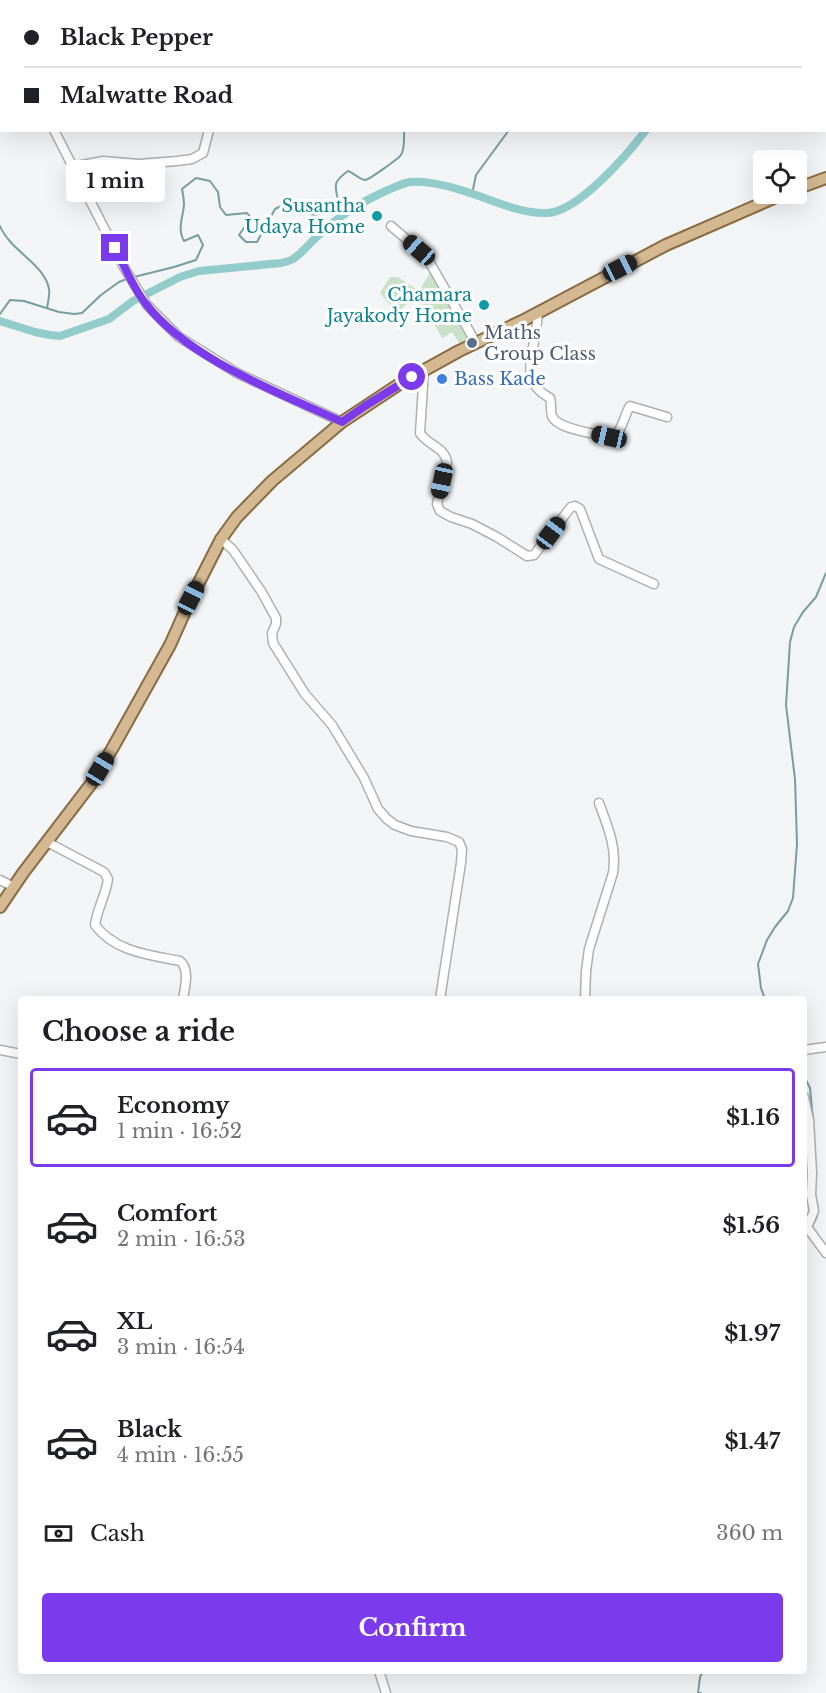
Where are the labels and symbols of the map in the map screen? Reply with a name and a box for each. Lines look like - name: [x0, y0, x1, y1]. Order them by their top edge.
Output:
- callout: 1 min: [66, 161, 164, 203]
- place label: Susantha Udaya Home: [245, 195, 365, 238]
- marker: Susantha Udaya Home: [370, 209, 384, 223]
- car: [400, 231, 438, 269]
- route end: [101, 234, 128, 261]
- car: [600, 252, 640, 284]
- place label: Chamara Jayakody Home: [325, 284, 472, 327]
- marker: Chamara Jayakody Home: [477, 298, 491, 312]
- place label: Maths Group Class: [484, 322, 596, 365]
- marker: Maths Group Class: [465, 336, 479, 350]
- route start: [398, 363, 425, 390]
- place label: Bass Kade: [454, 368, 546, 390]
- marker: Bass Kade: [435, 372, 449, 386]
- car: [589, 424, 629, 450]
- car: [429, 462, 455, 500]
- car: [533, 513, 569, 553]
- car: [175, 578, 207, 618]
- car: [83, 749, 117, 789]

